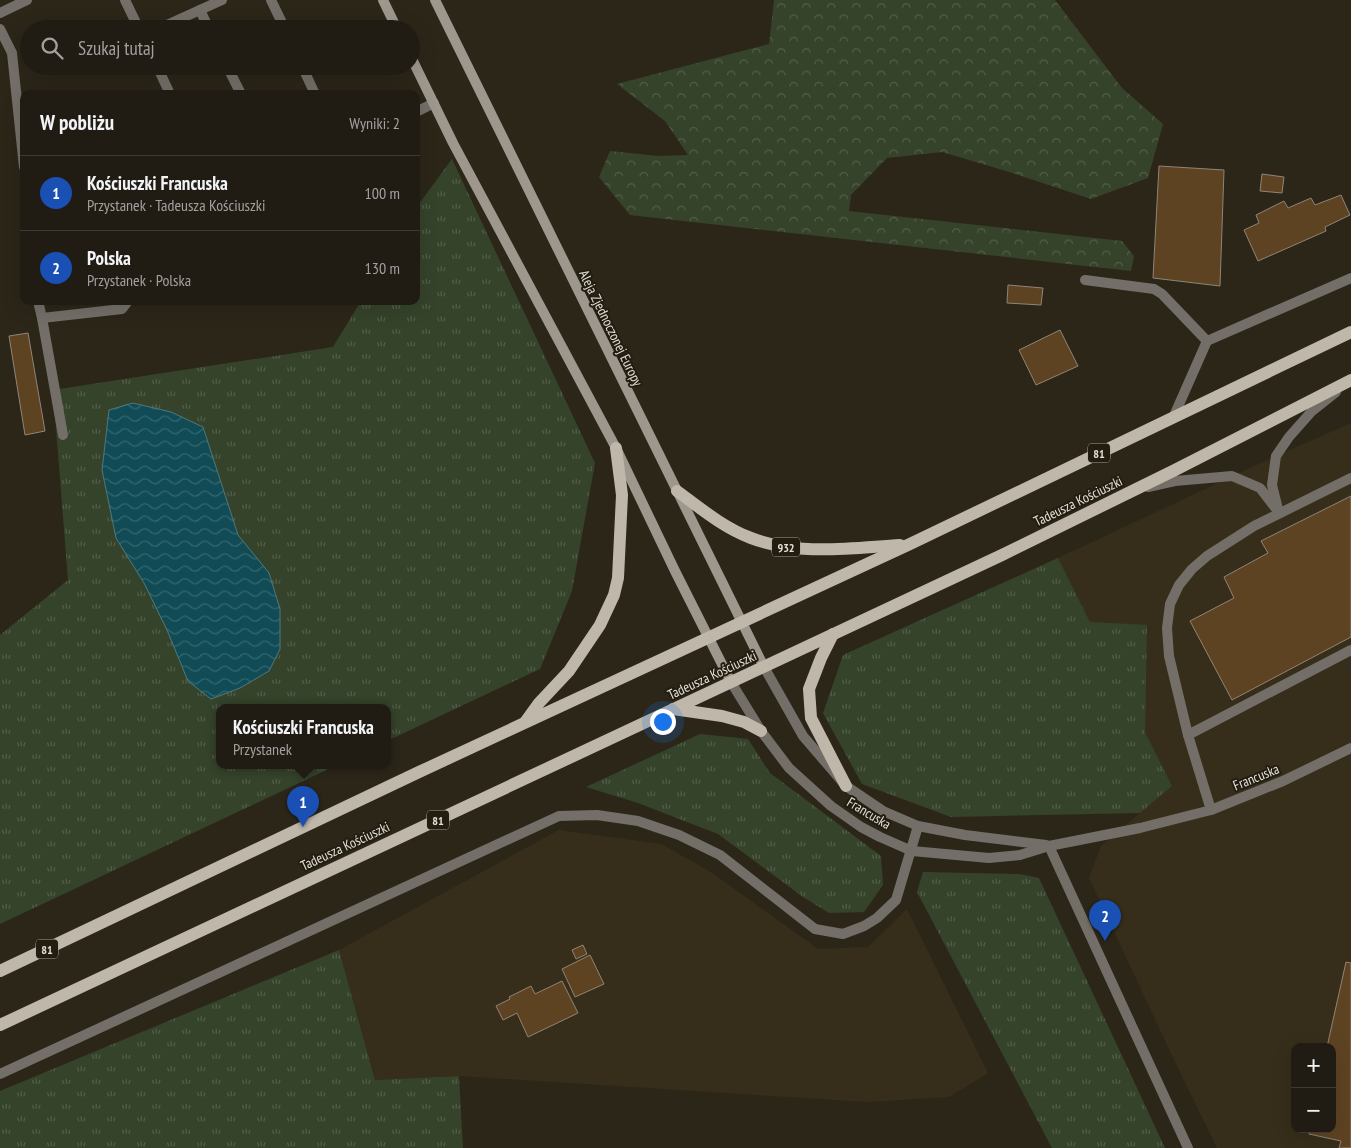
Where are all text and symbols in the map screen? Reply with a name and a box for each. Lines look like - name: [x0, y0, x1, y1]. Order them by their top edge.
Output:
- search box: [20, 20, 420, 75]
- icon: search: [38, 34, 66, 62]
- text: Szukaj tutaj: [78, 36, 155, 60]
- text: W pobliżu: [40, 109, 114, 136]
- text: Wyniki: 2: [349, 113, 400, 133]
- text: Kościuszki Francuska: [87, 171, 228, 195]
- text: 1: [52, 183, 60, 203]
- text: 100 m: [365, 183, 400, 203]
- text: Przystanek · Tadeusza Kościuszki: [87, 195, 265, 215]
- text: Polska: [87, 246, 131, 270]
- text: 2: [52, 258, 60, 278]
- text: 130 m: [365, 258, 400, 278]
- street label: Aleja Zjednoczonej Europy: [575, 267, 647, 390]
- text: Przystanek · Polska: [87, 270, 191, 290]
- road number: 81: [1088, 443, 1110, 462]
- street label: Tadeusza Kościuszki: [1031, 472, 1125, 530]
- road number: 932: [772, 538, 800, 556]
- street label: Tadeusza Kościuszki: [665, 646, 759, 704]
- popup: [216, 704, 391, 769]
- your location: [650, 709, 676, 735]
- text: Kościuszki Francuska: [233, 715, 374, 739]
- text: Przystanek: [233, 739, 292, 759]
- street label: Francuska: [1230, 760, 1282, 794]
- pin: 1: [287, 786, 319, 827]
- street label: Francuska: [844, 793, 894, 833]
- road number: 81: [427, 810, 449, 830]
- street label: Tadeusza Kościuszki: [298, 817, 392, 875]
- pin: 2: [1089, 900, 1121, 941]
- road number: 81: [36, 940, 58, 959]
- map controls: [1291, 1043, 1336, 1133]
- button: +: [1291, 1043, 1336, 1088]
- button: −: [1291, 1088, 1336, 1133]

